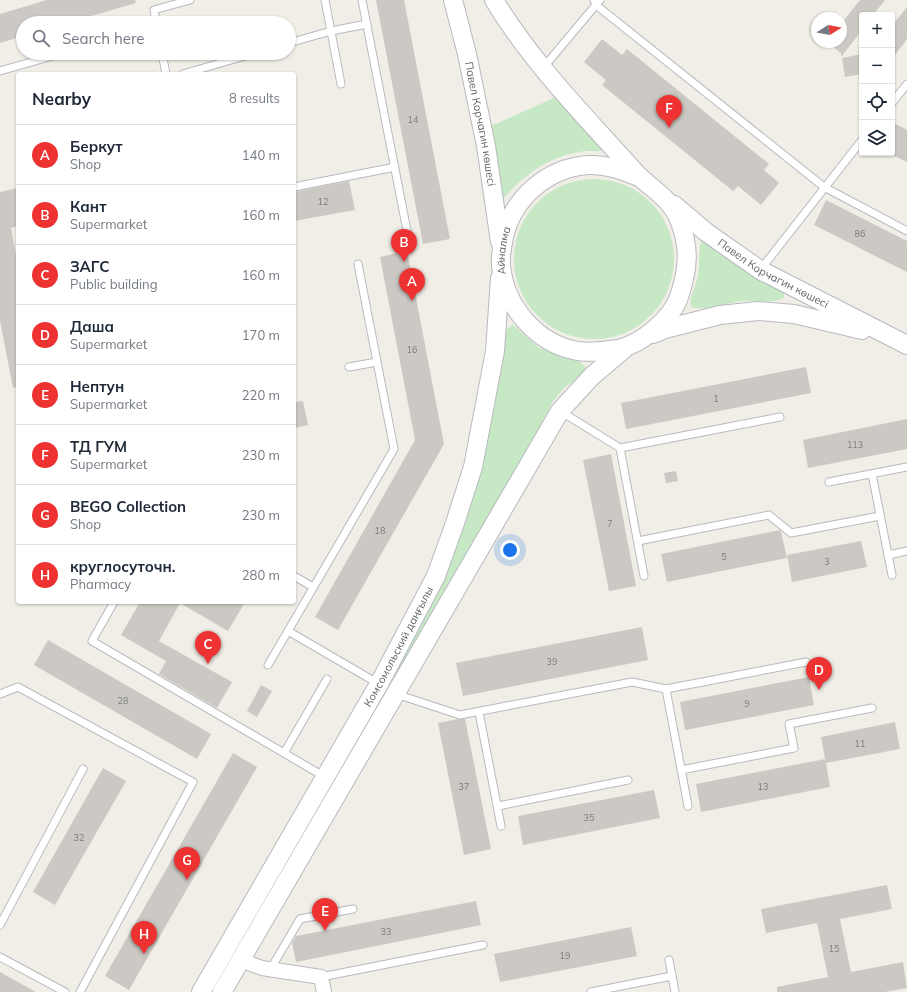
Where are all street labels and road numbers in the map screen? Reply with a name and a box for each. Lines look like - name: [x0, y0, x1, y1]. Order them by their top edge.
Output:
- street label: Павел Корчагин көшесі: [462, 60, 499, 187]
- street label: Айналма: [494, 225, 514, 276]
- street label: Павел Корчагин көшесі: [715, 235, 831, 311]
- street label: Комсомольский даңғылы: [360, 584, 436, 709]

